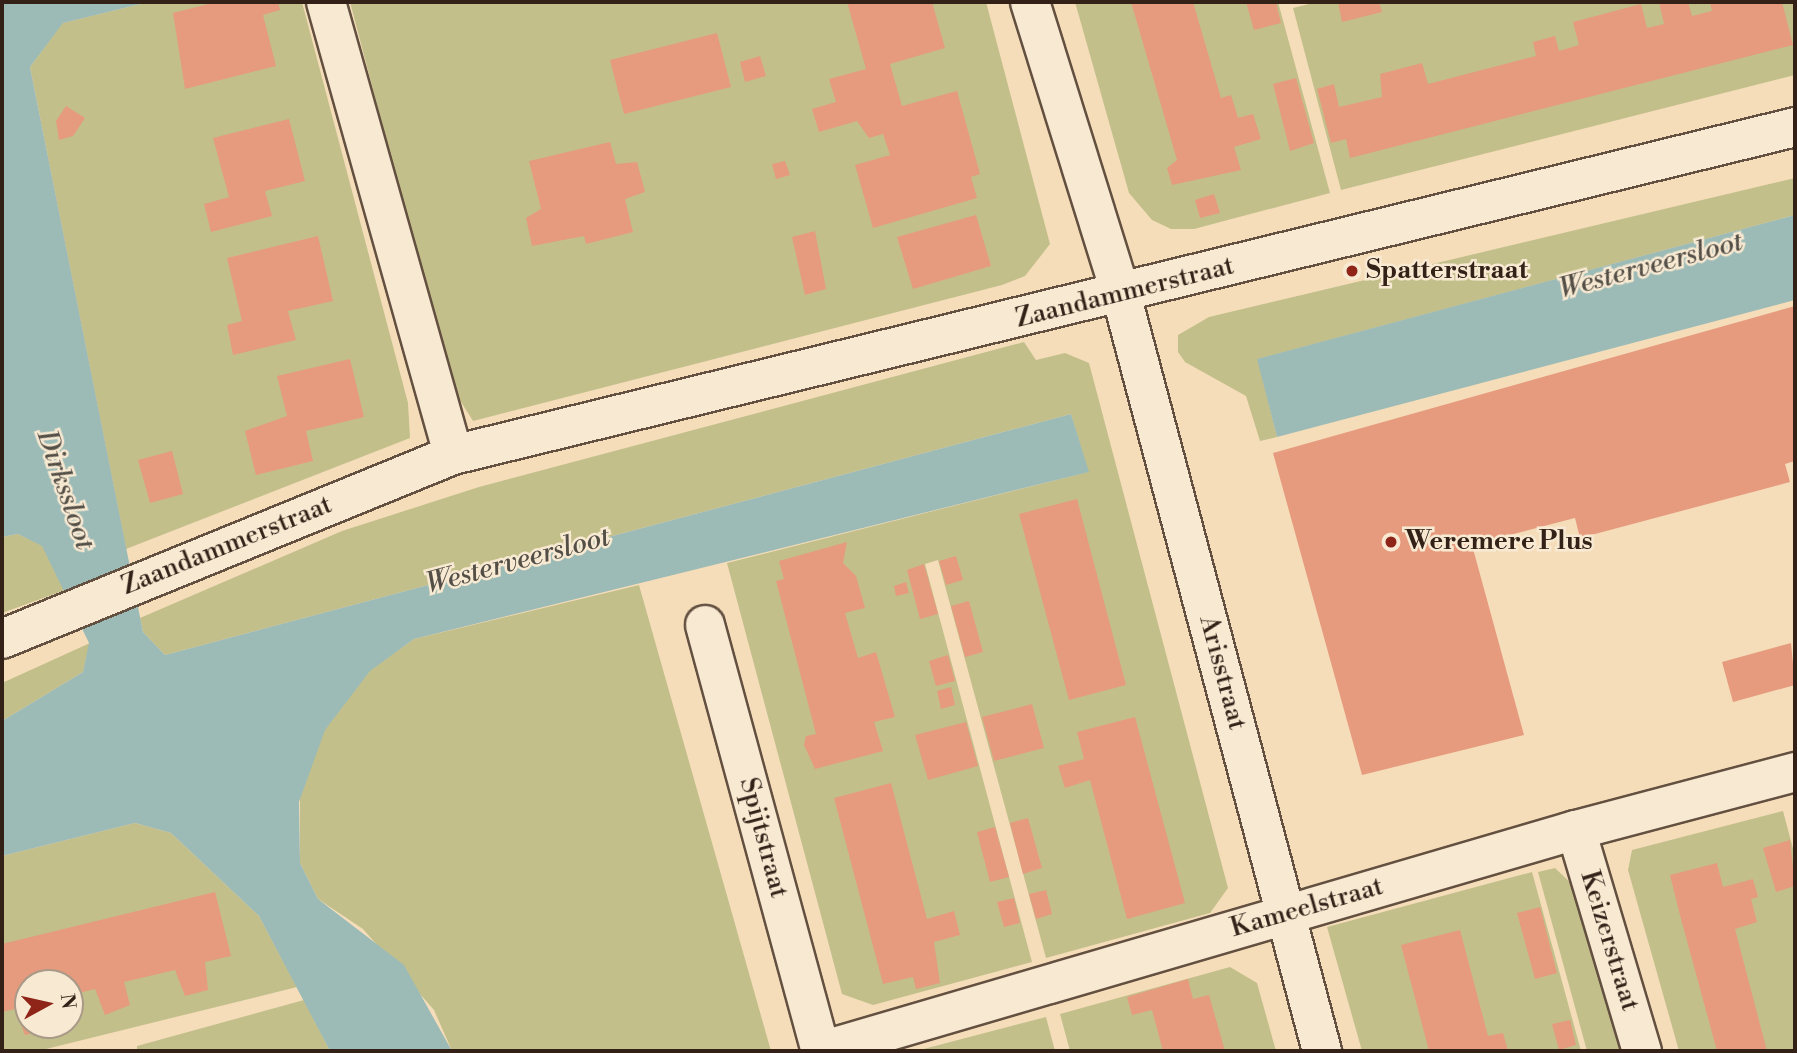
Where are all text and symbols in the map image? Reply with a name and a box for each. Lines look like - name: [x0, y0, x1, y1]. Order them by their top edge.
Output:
- water label: Westerveersloot: [1555, 225, 1747, 307]
- street label: Zaandammerstraat: [1013, 251, 1237, 335]
- place label: Spatterstraat: [1366, 255, 1528, 287]
- marker: Spatterstraat: [1344, 263, 1360, 279]
- water label: Dirkssloot: [29, 426, 101, 554]
- street label: Zaandammerstraat: [117, 490, 337, 602]
- water label: Westerveersloot: [422, 520, 614, 602]
- place label: Weremere Plus: [1405, 526, 1593, 558]
- marker: Weremere Plus: [1383, 534, 1399, 550]
- street label: Arisstraat: [1192, 612, 1252, 734]
- street label: Spijtstraat: [732, 774, 794, 902]
- street label: Keizerstraat: [1573, 867, 1645, 1015]
- street label: Kameelstraat: [1227, 871, 1387, 945]
- north arrow: [14, 969, 84, 1039]
- text: N: [55, 992, 81, 1010]

